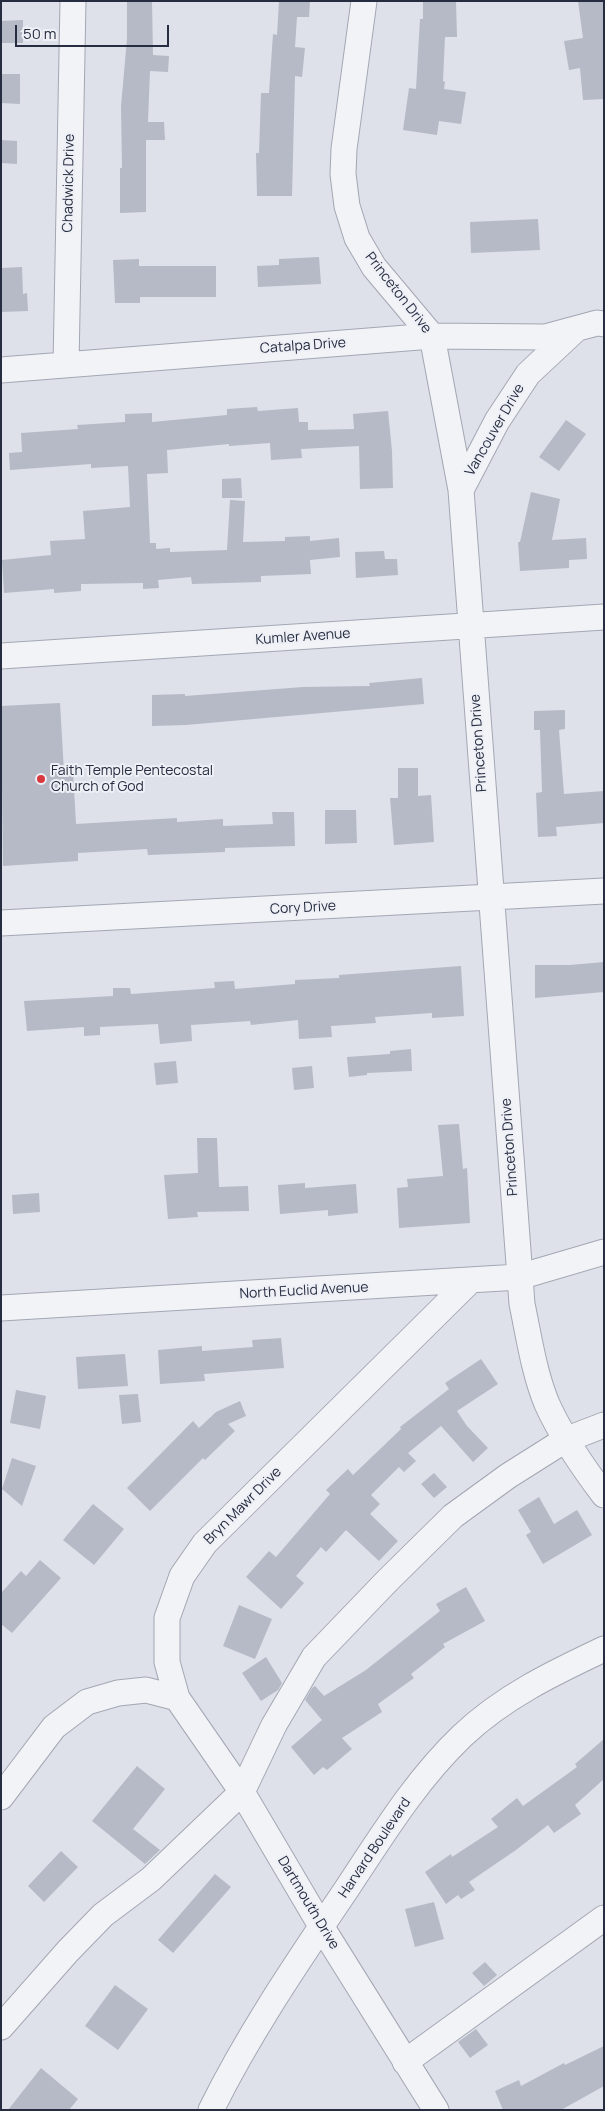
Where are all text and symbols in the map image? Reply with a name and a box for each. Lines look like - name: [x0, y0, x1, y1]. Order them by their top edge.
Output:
- scale bar: [18, 15, 171, 47]
- text: 50 m: [23, 23, 57, 44]
- street label: Chadwick Drive: [60, 134, 78, 232]
- street label: Princeton Drive: [361, 249, 435, 337]
- street label: Catalpa Drive: [259, 335, 347, 357]
- street label: Vancouver Drive: [462, 381, 528, 479]
- street label: Kumler Avenue: [255, 625, 351, 649]
- street label: Princeton Drive: [467, 693, 491, 793]
- place label: Faith Temple Pentecostal Church of God: [51, 763, 213, 796]
- marker: Faith Temple Pentecostal Church of God: [35, 773, 47, 785]
- street label: Cory Drive: [270, 898, 336, 918]
- street label: Princeton Drive: [498, 1097, 522, 1197]
- street label: North Euclid Avenue: [239, 1279, 369, 1303]
- street label: Bryn Mawr Drive: [201, 1464, 285, 1548]
- street label: Harvard Boulevard: [335, 1795, 415, 1901]
- street label: Dartmouth Drive: [274, 1853, 342, 1953]

